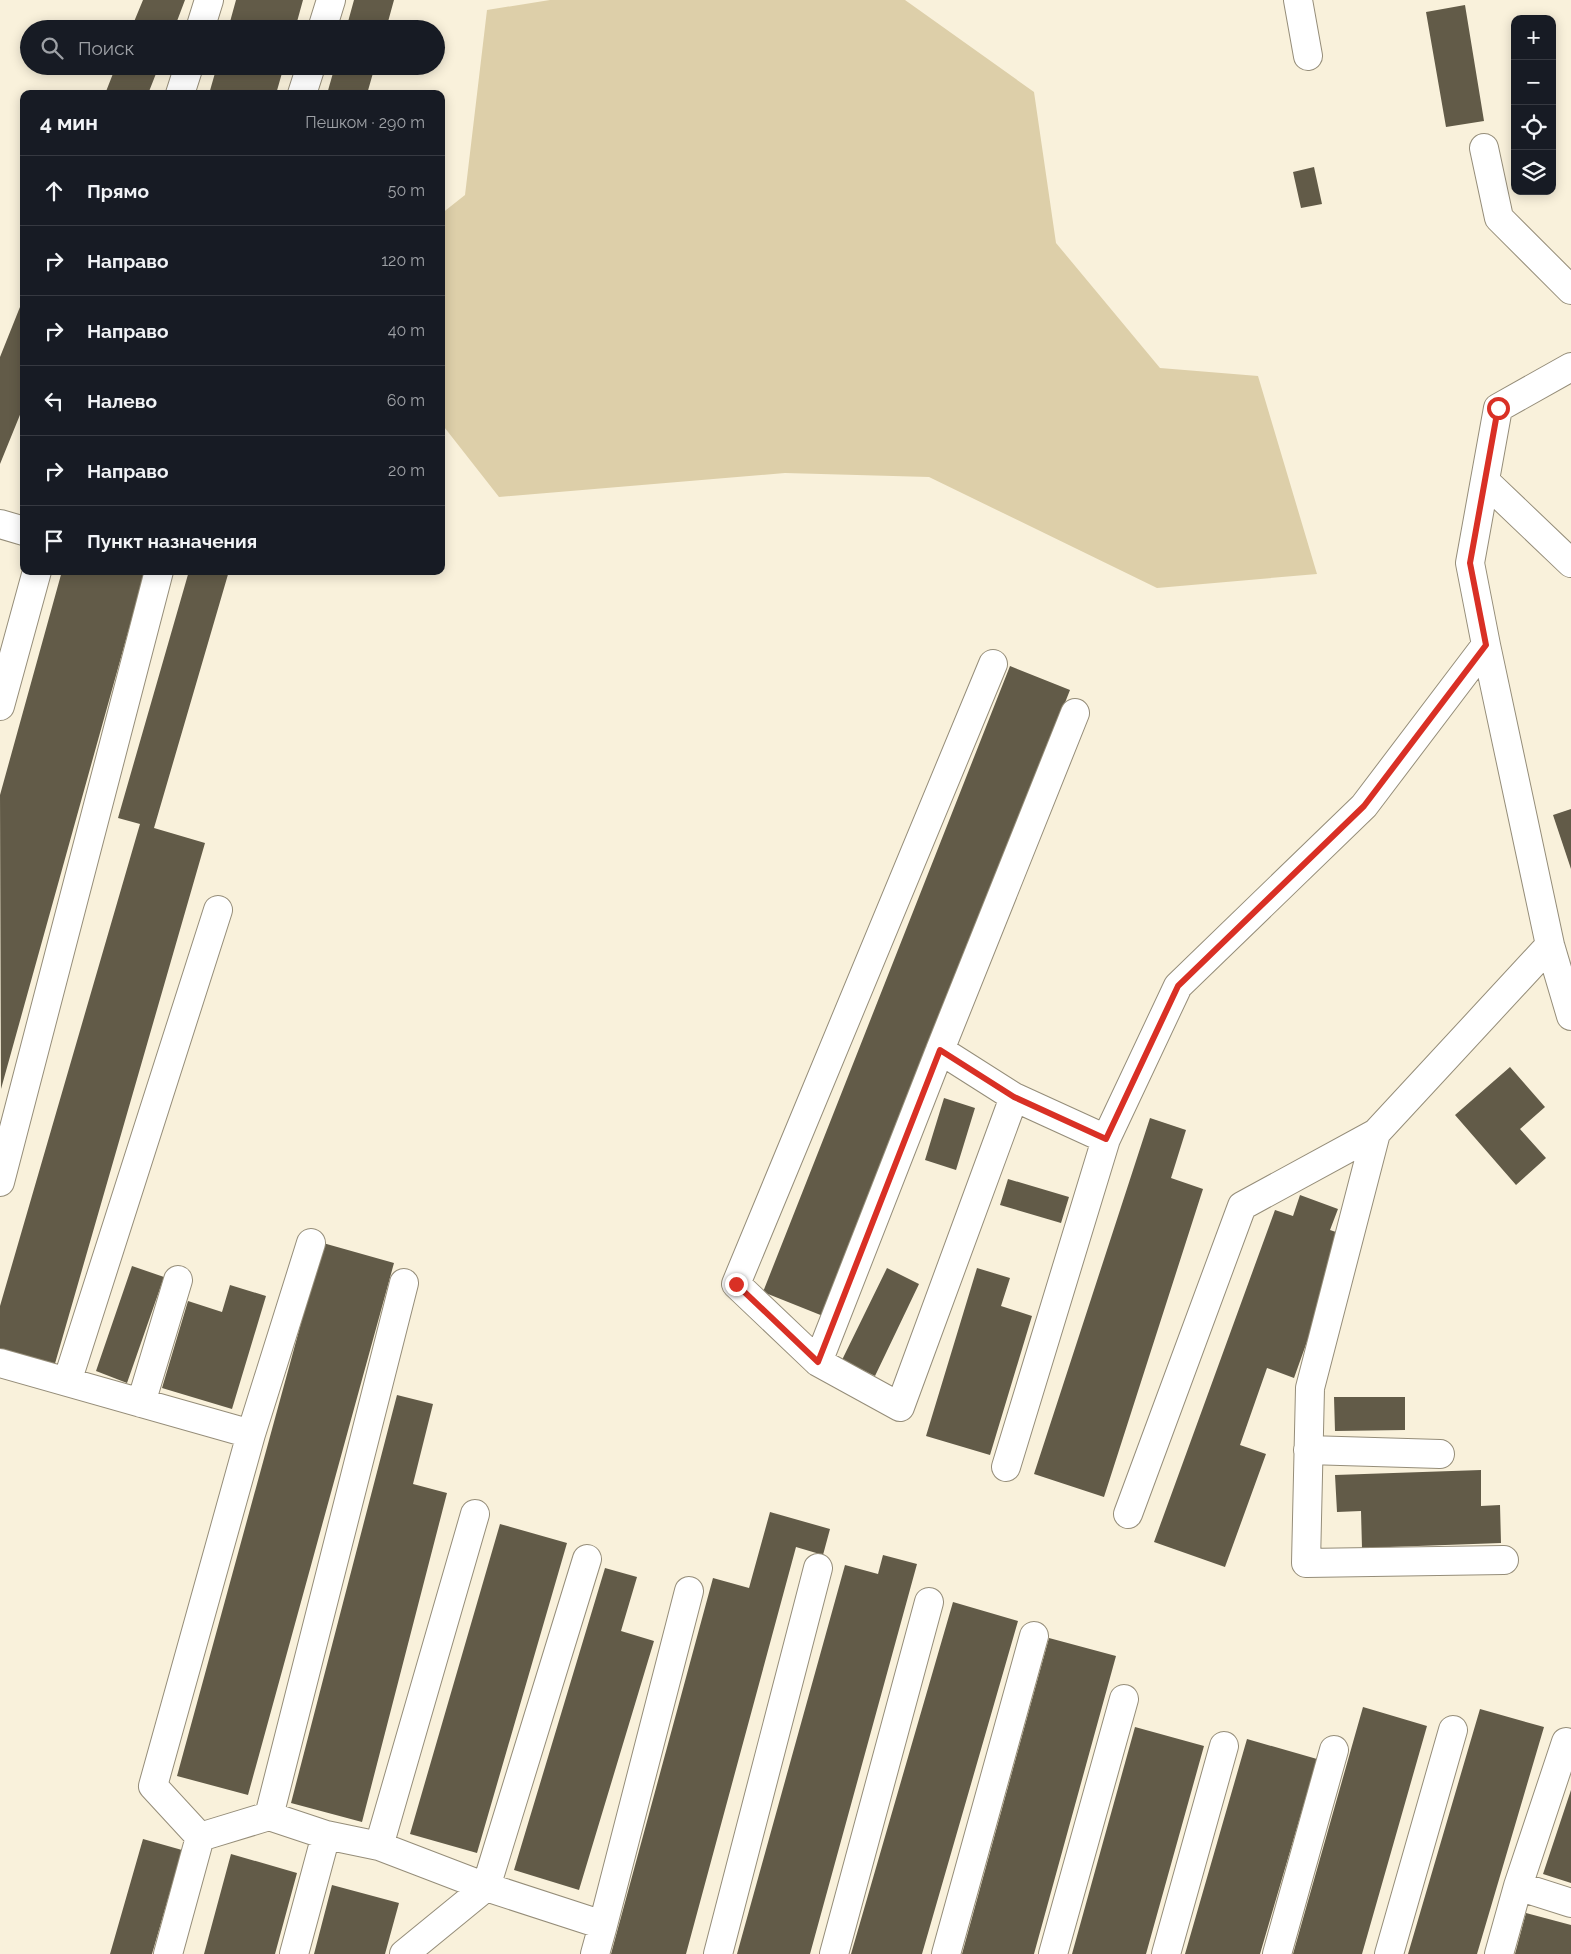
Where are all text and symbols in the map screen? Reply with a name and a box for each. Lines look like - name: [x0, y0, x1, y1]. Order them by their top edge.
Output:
- map controls: [1511, 15, 1556, 195]
- button: +: [1511, 15, 1556, 60]
- search box: [20, 20, 445, 75]
- icon: search: [38, 34, 66, 62]
- text: Поиск: [78, 37, 134, 59]
- button: −: [1511, 60, 1556, 105]
- button: locate: [1511, 105, 1556, 150]
- text: 4 мин: [40, 110, 98, 135]
- text: Пешком · 290 m: [305, 113, 425, 132]
- button: layers: [1511, 150, 1556, 195]
- icon: ahead: [40, 177, 68, 205]
- text: Прямо: [87, 180, 149, 202]
- text: 50 m: [388, 181, 425, 200]
- icon: right: [40, 247, 68, 275]
- text: Направо: [87, 250, 168, 272]
- text: 120 m: [381, 251, 425, 270]
- icon: right: [40, 317, 68, 345]
- text: Направо: [87, 320, 168, 342]
- text: 40 m: [388, 321, 425, 340]
- icon: left: [40, 387, 68, 415]
- text: Налево: [87, 390, 157, 412]
- text: 60 m: [387, 391, 425, 410]
- route start: [1487, 397, 1510, 420]
- icon: right: [40, 457, 68, 485]
- text: Направо: [87, 460, 168, 482]
- text: 20 m: [388, 461, 425, 480]
- icon: arrive: [40, 527, 68, 555]
- text: Пункт назначения: [87, 530, 257, 552]
- route end: [725, 1273, 748, 1296]

